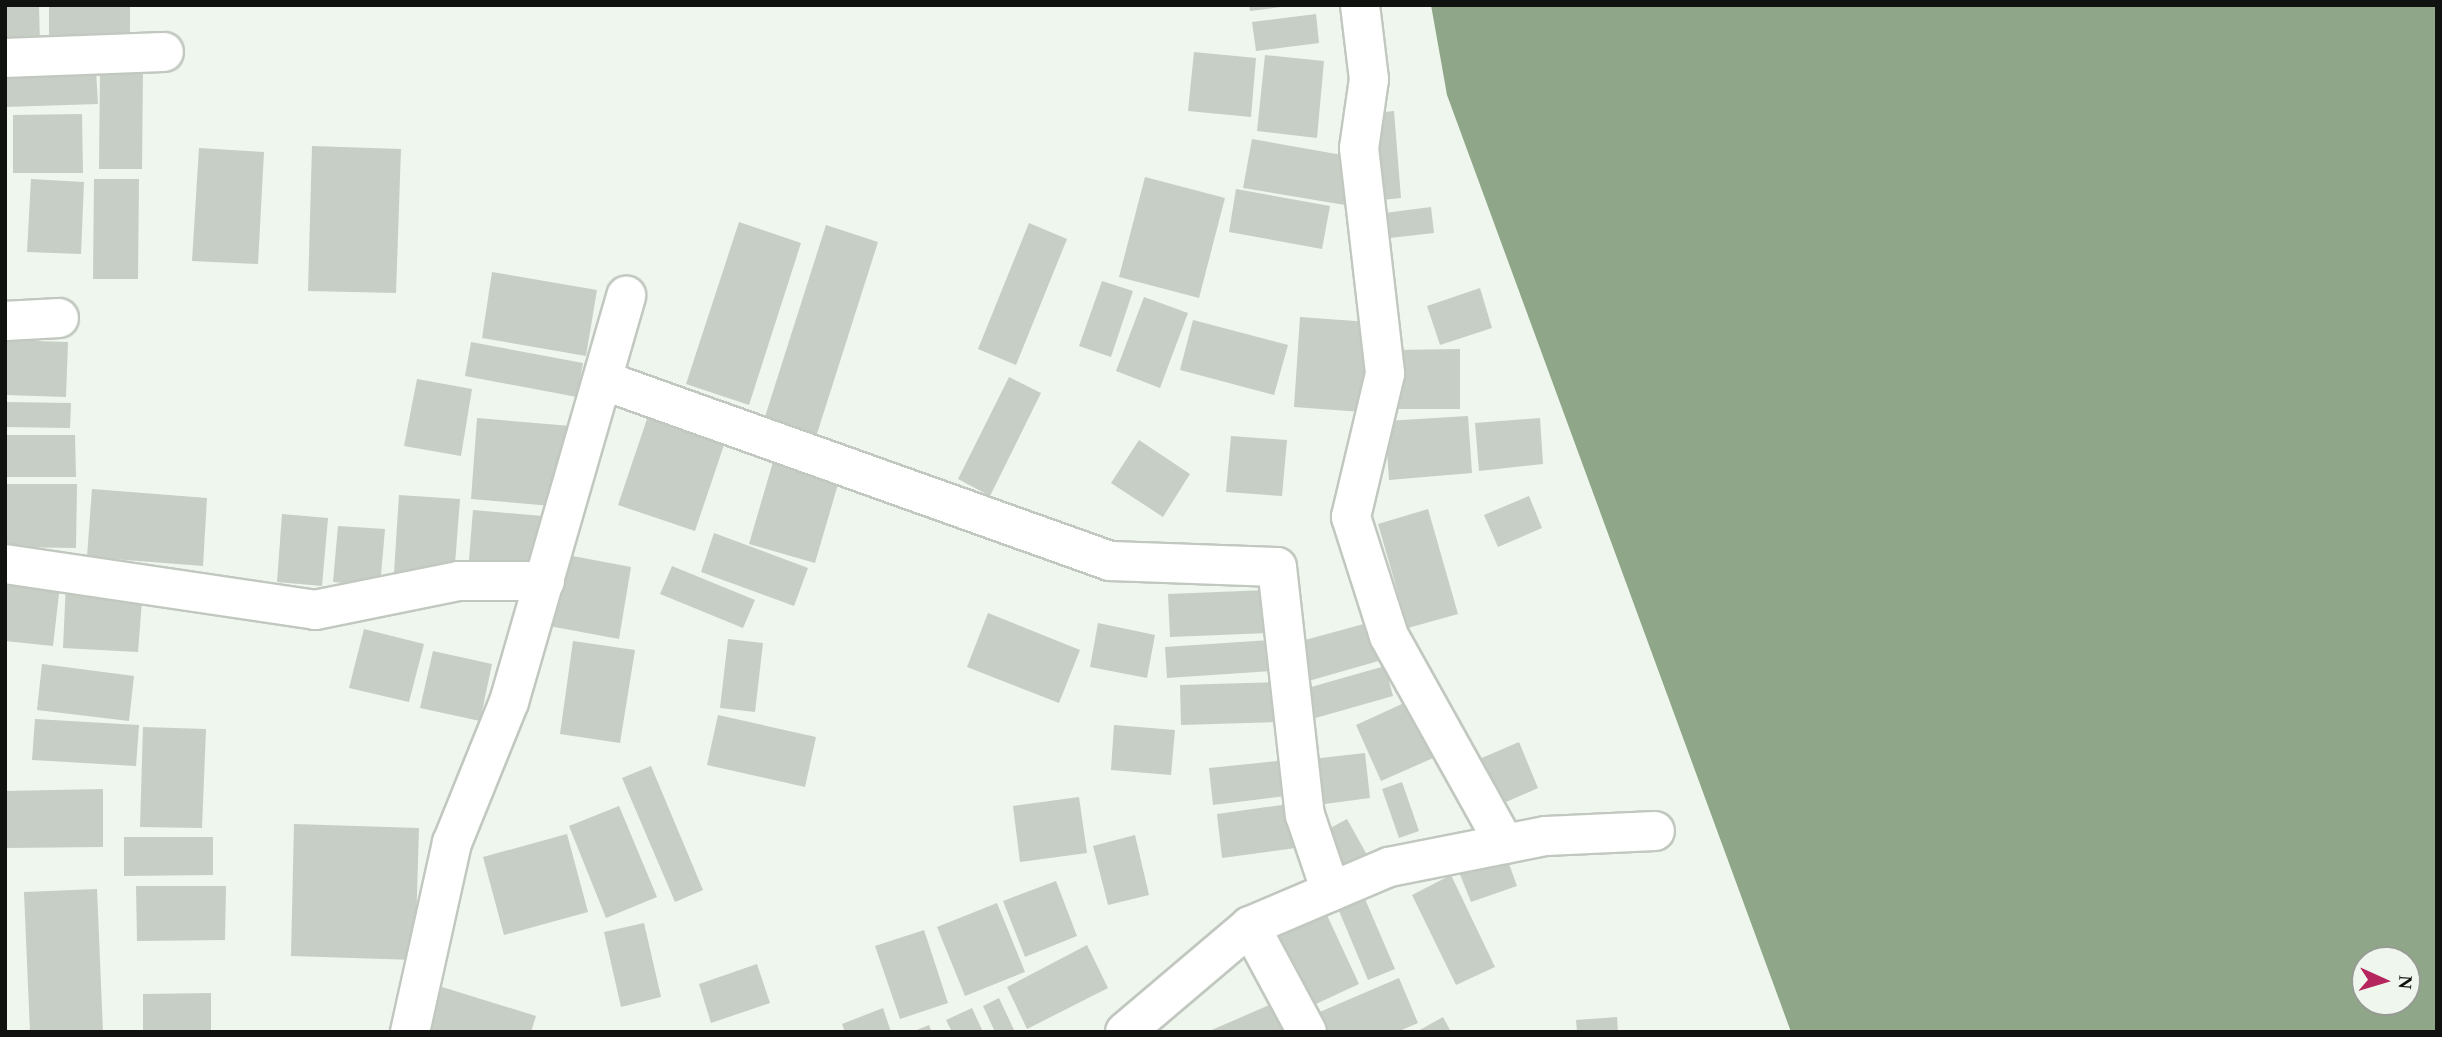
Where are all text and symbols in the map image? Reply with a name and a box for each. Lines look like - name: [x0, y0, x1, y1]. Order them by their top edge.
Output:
- north arrow: [2351, 946, 2421, 1016]
- text: N: [2394, 975, 2416, 990]

